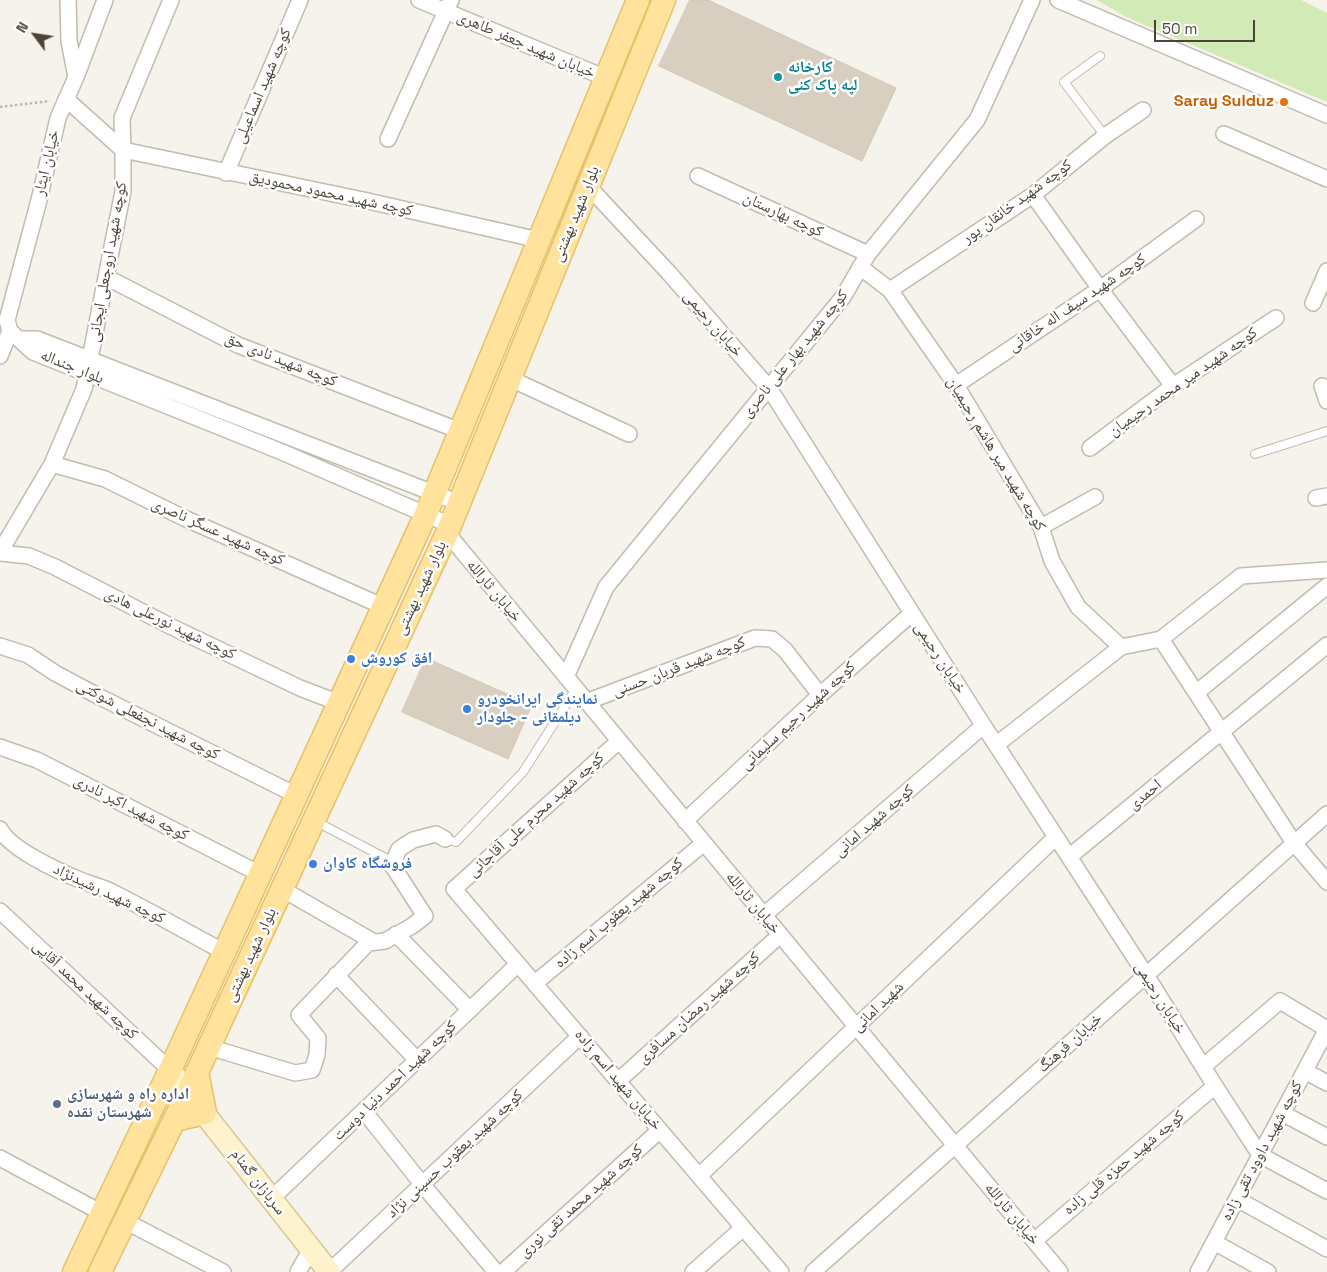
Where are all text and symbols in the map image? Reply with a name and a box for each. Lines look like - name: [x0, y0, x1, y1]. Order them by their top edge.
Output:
- street label: خیابان شهید جعفر طاهری: [454, 7, 598, 83]
- north arrow: [10, 10, 60, 60]
- scale bar: [1157, 10, 1258, 42]
- text: N: [12, 19, 32, 36]
- text: 50 m: [1162, 19, 1197, 38]
- street label: کوچه شهید اسماعیلی: [230, 25, 296, 147]
- place label: کارخانه لپه پاک کنی: [788, 58, 858, 96]
- marker: کارخانه لپه پاک کنی: [772, 71, 784, 83]
- place label: Saray Sulduz: [1174, 92, 1274, 112]
- marker: Saray Sulduz: [1278, 96, 1290, 108]
- street label: خیابان ایثار: [30, 128, 64, 198]
- street label: کوچه شهید خانقان پور: [958, 156, 1076, 248]
- street label: بلوار شهید بهشتی: [548, 163, 604, 265]
- street label: کوچه شهید محمود محمودیق: [247, 167, 415, 221]
- street label: کوچه شهید اروجعلی ایجانی: [84, 180, 132, 344]
- street label: کوچه بهارستان: [740, 188, 826, 242]
- street label: کوچه شهید سیف اله خاقانی: [1004, 250, 1150, 356]
- street label: کوچه شهید بهار علی ناصری: [737, 286, 853, 422]
- street label: خیابان رحیمی: [679, 287, 747, 361]
- street label: کوچه شهید میر محمد رحیمیان: [1105, 323, 1261, 441]
- street label: کوچه شهید نادی حق: [222, 329, 340, 391]
- street label: بلوار جنداله: [37, 346, 107, 388]
- street label: کوچه شهید میر هاشم رحیمیان: [942, 373, 1050, 535]
- street label: کوچه شهید عسگر ناصری: [148, 494, 288, 570]
- street label: بلوار شهید بهشتی: [391, 538, 451, 638]
- street label: خیابان ثارالله: [462, 556, 526, 626]
- street label: کوچه شهید نورعلی هادی: [101, 584, 239, 664]
- street label: خیابان رحیمی: [910, 619, 970, 697]
- street label: کوچه شهید قربان حسنی: [610, 633, 748, 701]
- place label: افق کوروش: [361, 649, 432, 669]
- marker: افق کوروش: [345, 653, 357, 665]
- street label: کوچه شهید رحیم سلیمانی: [736, 658, 860, 774]
- street label: کوچه شهید نجفعلی شوکتی: [73, 676, 223, 764]
- place label: نمایندگی ایرانخودرو دیلمقانی - جلودار: [477, 690, 597, 728]
- marker: نمایندگی ایرانخودرو دیلمقانی - جلودار: [461, 703, 473, 715]
- street label: کوچه شهید محرم علی آقاجانی: [464, 749, 608, 881]
- street label: کوچه شهید اکبر نادری: [70, 771, 192, 845]
- street label: احمدی: [1124, 776, 1166, 814]
- street label: کوچه شهید امانی: [830, 781, 918, 861]
- place label: فروشگاه کاوان: [323, 854, 412, 874]
- street label: کوچه شهید یعقوب اسم زاده: [551, 854, 687, 972]
- marker: فروشگاه کاوان: [307, 858, 319, 870]
- street label: کوچه شهید رشیدنژاد: [50, 860, 168, 928]
- street label: خیابان ثارالله: [721, 868, 785, 938]
- street label: بلوار شهید بهشتی: [221, 905, 281, 1005]
- street label: کوچه شهید محمد آقایی: [28, 936, 142, 1044]
- street label: کوچه شهید رمضان مسافری: [634, 948, 764, 1068]
- street label: خیابان رحیمی: [1130, 958, 1190, 1038]
- street label: شهید امانی: [848, 978, 908, 1036]
- street label: خیابان فرهنگ: [1034, 1009, 1106, 1077]
- street label: کوچه شهید احمد دنیا دوست: [329, 1017, 461, 1145]
- street label: خیابان شهید اسم زاده: [570, 1026, 666, 1134]
- street label: کوچه شهید داوود تقی زاده: [1217, 1078, 1307, 1224]
- place label: اداره راه و شهرسازی شهرستان نقده: [67, 1085, 189, 1123]
- street label: کوچه شهید یعقوب حسینی نژاد: [383, 1086, 527, 1222]
- marker: اداره راه و شهرسازی شهرستان نقده: [51, 1098, 63, 1110]
- street label: کوچه شهید حمزه قلی زاده: [1059, 1107, 1189, 1219]
- street label: کوچه شهید محمد تقی نوری: [515, 1140, 647, 1262]
- street label: سربازان گمنام: [226, 1145, 290, 1219]
- street label: خیابان ثارالله: [980, 1179, 1044, 1249]

